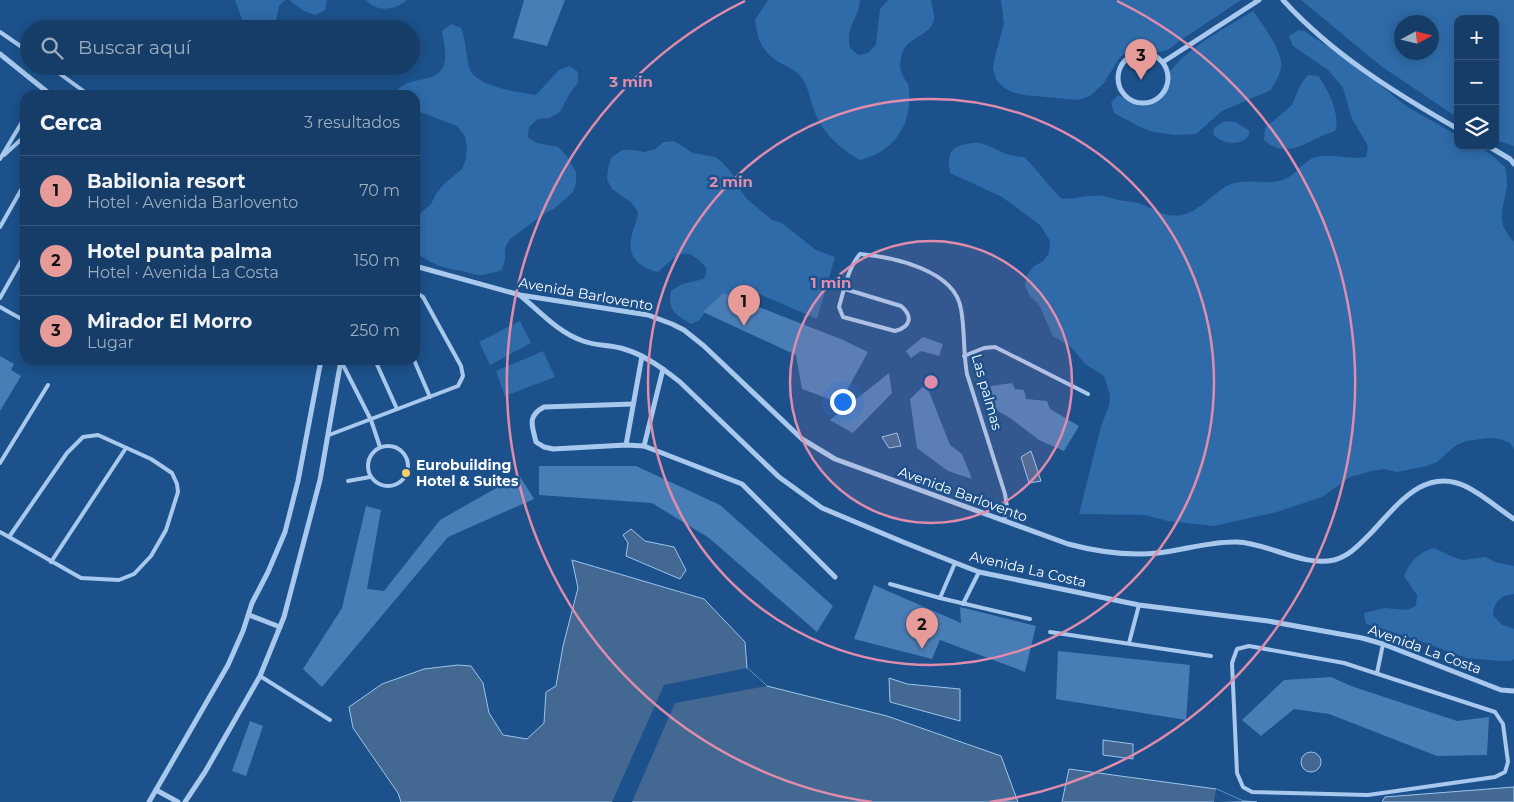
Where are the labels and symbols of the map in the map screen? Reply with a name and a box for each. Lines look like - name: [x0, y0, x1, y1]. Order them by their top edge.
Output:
- north arrow: [1394, 15, 1439, 60]
- pin: 3: [1125, 39, 1157, 80]
- text: 3 min: [608, 72, 653, 91]
- text: 2 min: [709, 172, 753, 191]
- street label: Avenida Barlovento: [517, 273, 655, 315]
- text: 1 min: [811, 273, 851, 292]
- pin: 1: [728, 285, 760, 326]
- street label: Las palmas: [968, 352, 1007, 432]
- centre of rings: [922, 373, 940, 391]
- your location: [830, 389, 856, 415]
- place label: Eurobuilding Hotel & Suites: [416, 456, 519, 490]
- street label: Avenida Barlovento: [896, 462, 1030, 526]
- marker: Eurobuilding Hotel & Suites: [400, 467, 412, 479]
- street label: Avenida La Costa: [968, 547, 1088, 591]
- pin: 2: [906, 608, 938, 649]
- street label: Avenida La Costa: [1366, 620, 1484, 678]

